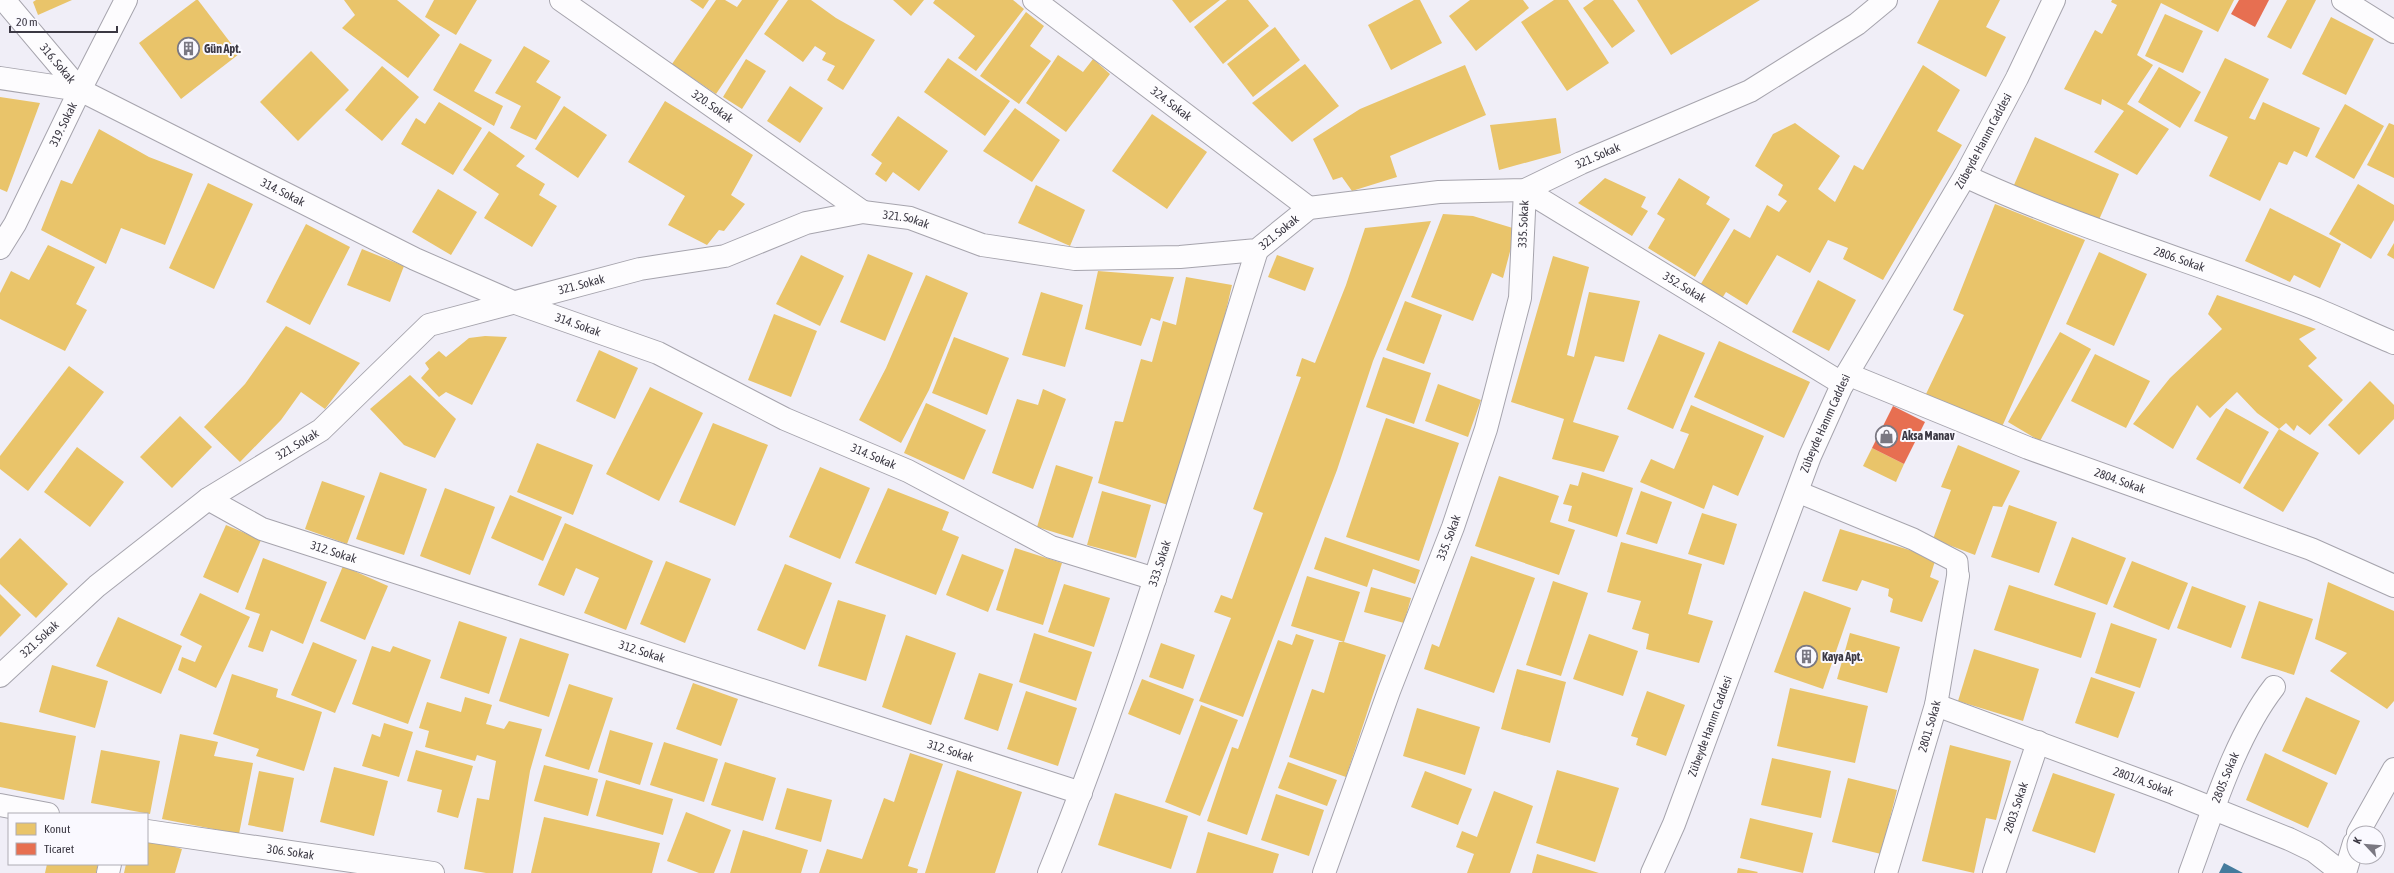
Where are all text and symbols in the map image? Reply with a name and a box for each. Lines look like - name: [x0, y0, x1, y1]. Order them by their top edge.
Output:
- scale bar: [10, 8, 117, 34]
- text: 20 m: [16, 15, 38, 29]
- building icon: Gün Apt.: [176, 36, 202, 62]
- street label: 316. Sokak: [37, 41, 79, 87]
- place label: Gün Apt.: [204, 42, 241, 56]
- street label: 324. Sokak: [1148, 84, 1195, 124]
- street label: 320. Sokak: [689, 87, 736, 126]
- street label: Zübeyde Hanım Caddesi: [1952, 91, 2015, 191]
- street label: 319. Sokak: [47, 99, 80, 149]
- street label: 321. Sokak: [1573, 140, 1623, 172]
- street label: 314. Sokak: [258, 175, 308, 210]
- street label: 335. Sokak: [1515, 199, 1532, 248]
- street label: 321. Sokak: [882, 208, 932, 232]
- street label: 321. Sokak: [1256, 211, 1302, 253]
- street label: 2806. Sokak: [2152, 244, 2207, 275]
- street label: 352. Sokak: [1661, 269, 1709, 306]
- street label: 321. Sokak: [557, 272, 607, 297]
- street label: 314. Sokak: [553, 310, 603, 340]
- street label: Zübeyde Hanım Caddesi: [1797, 372, 1853, 475]
- shop icon: Aksa Manav: [1873, 423, 1899, 449]
- street label: 321. Sokak: [273, 426, 322, 463]
- place label: Aksa Manav: [1901, 429, 1955, 443]
- street label: 314. Sokak: [849, 441, 899, 472]
- street label: 2804. Sokak: [2092, 465, 2148, 497]
- street label: 335. Sokak: [1434, 512, 1464, 562]
- street label: 312. Sokak: [309, 538, 359, 566]
- street label: 333. Sokak: [1146, 538, 1174, 588]
- street label: 321. Sokak: [17, 617, 62, 661]
- street label: 312. Sokak: [617, 638, 667, 666]
- building icon: Kaya Apt.: [1794, 644, 1820, 670]
- place label: Kaya Apt.: [1822, 650, 1862, 664]
- street label: Zübeyde Hanım Caddesi: [1685, 674, 1735, 778]
- street label: 2801. Sokak: [1915, 699, 1944, 754]
- street label: 312. Sokak: [926, 737, 976, 765]
- street label: 2805. Sokak: [2209, 749, 2242, 805]
- street label: 2801/A. Sokak: [2111, 764, 2176, 799]
- street label: 2803. Sokak: [2001, 779, 2031, 835]
- legend: [8, 813, 148, 865]
- text: Konut: [44, 822, 71, 836]
- north arrow: [2346, 825, 2386, 865]
- text: K: [2350, 835, 2364, 846]
- text: Ticaret: [44, 842, 75, 856]
- street label: 306. Sokak: [266, 842, 316, 863]

